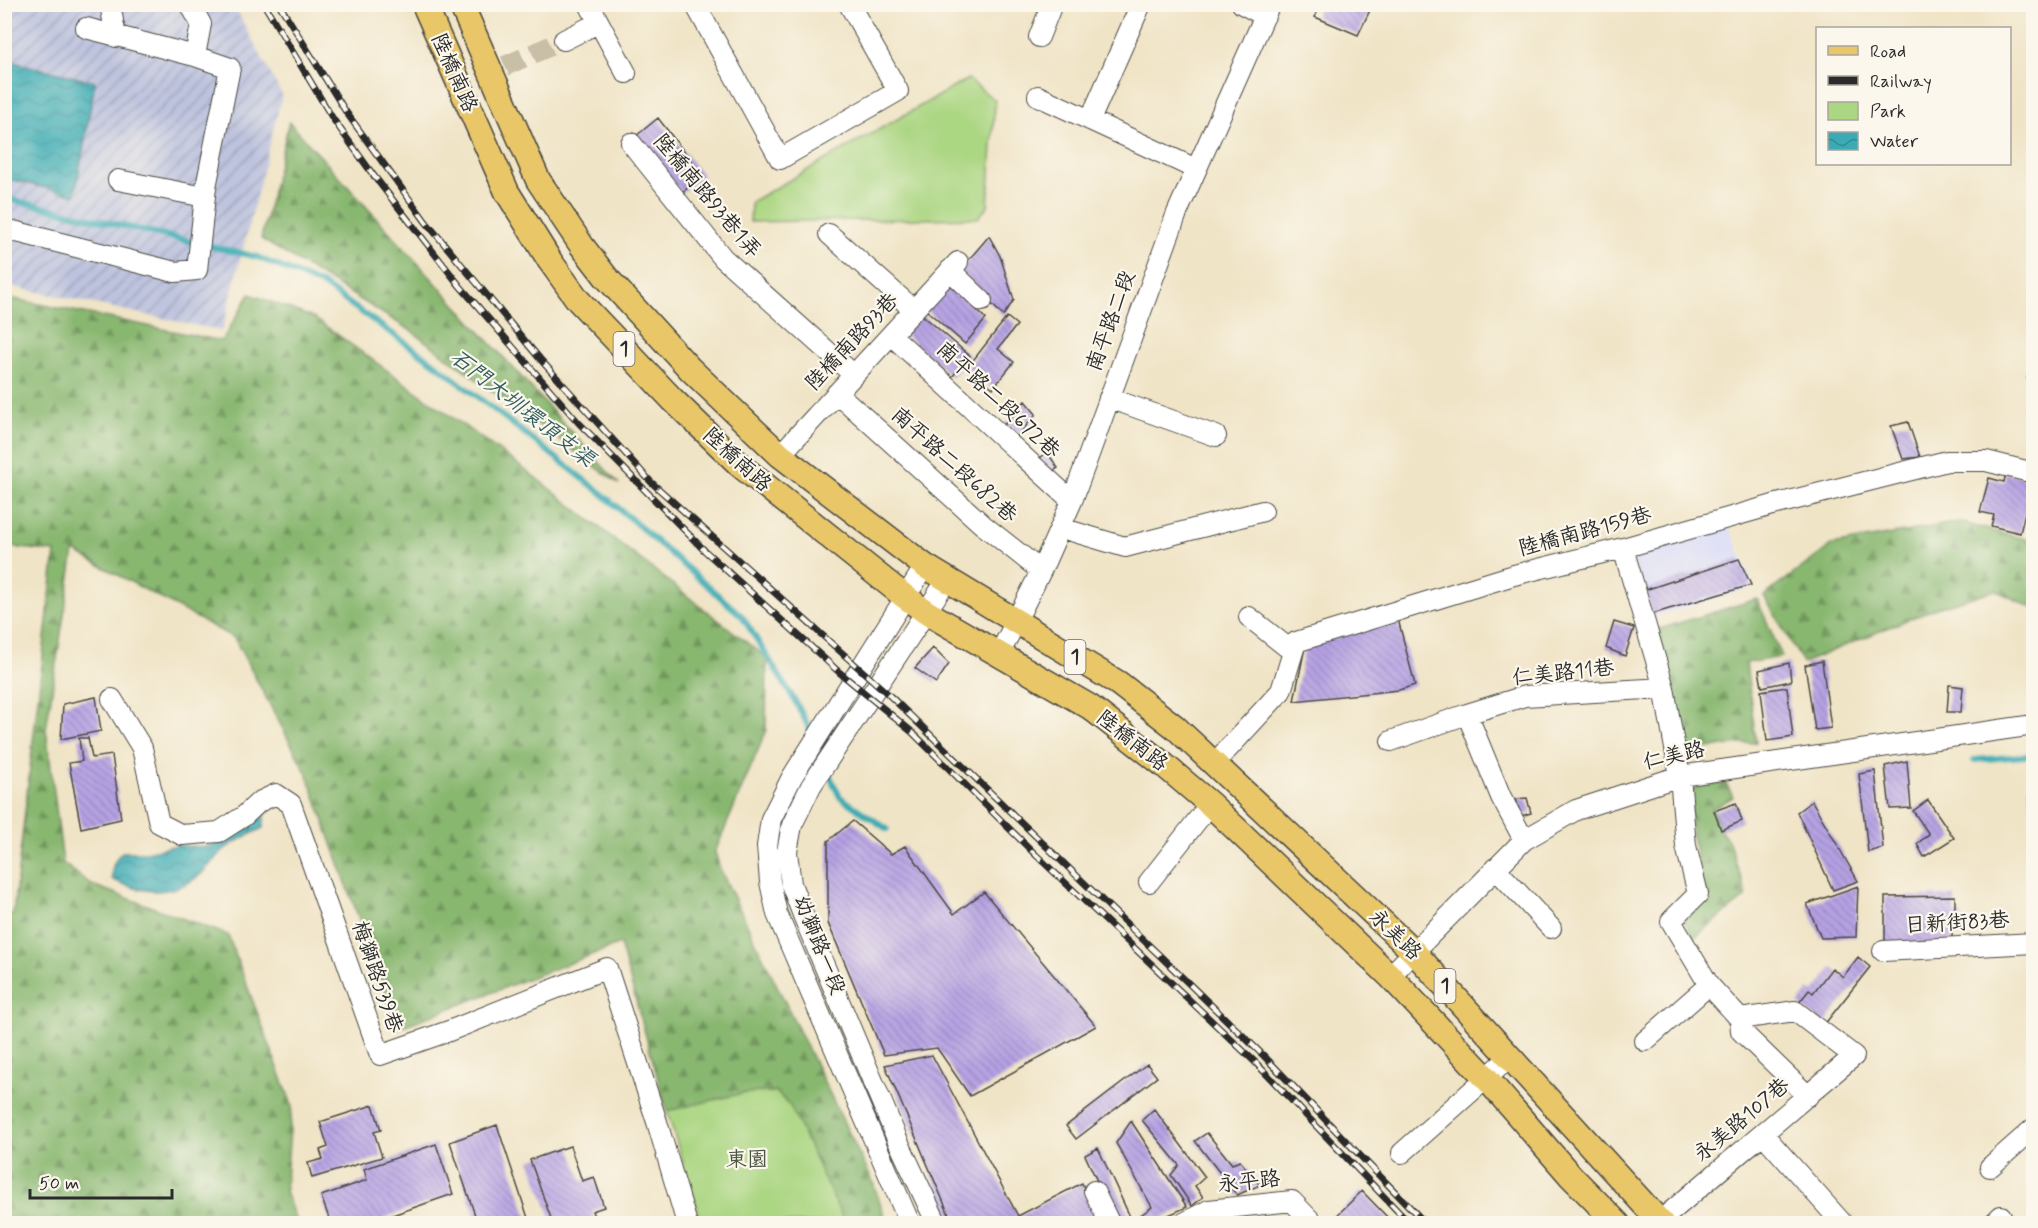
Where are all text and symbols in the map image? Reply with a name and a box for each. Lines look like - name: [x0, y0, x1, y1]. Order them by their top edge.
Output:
- legend: [1816, 27, 2011, 165]
- street label: 陸橋南路: [424, 29, 484, 117]
- text: Road: [1870, 40, 1906, 64]
- text: Railway: [1870, 70, 1932, 94]
- text: Park: [1870, 100, 1906, 124]
- street label: 陸橋南路93巷1弄: [647, 128, 767, 264]
- text: Water: [1870, 130, 1919, 154]
- street label: 南平路二段: [1080, 267, 1142, 375]
- street label: 陸橋南路93巷: [799, 287, 905, 397]
- road number: 1: [614, 332, 634, 366]
- street label: 南平路二段672巷: [930, 335, 1066, 465]
- water label: 石門大圳環頂支渠: [444, 344, 602, 475]
- street label: 南平路二段682巷: [885, 401, 1023, 529]
- street label: 陸橋南路: [696, 421, 778, 499]
- street label: 陸橋南路159巷: [1515, 501, 1655, 563]
- road number: 1: [1064, 640, 1086, 674]
- street label: 仁美路11巷: [1511, 654, 1615, 692]
- street label: 陸橋南路: [1090, 704, 1174, 778]
- street label: 仁美路: [1640, 735, 1708, 777]
- street label: 幼獅路一段: [786, 891, 852, 999]
- street label: 永美路: [1363, 903, 1427, 967]
- street label: 日新街83巷: [1904, 906, 2010, 940]
- street label: 梅獅路539巷: [345, 917, 409, 1037]
- road number: 1: [1434, 969, 1456, 1003]
- street label: 永美路107巷: [1688, 1072, 1796, 1168]
- park label: 東園: [726, 1146, 768, 1174]
- scale bar: [30, 1162, 172, 1200]
- street label: 永平路: [1216, 1165, 1282, 1199]
- text: 50 m: [39, 1172, 79, 1196]

